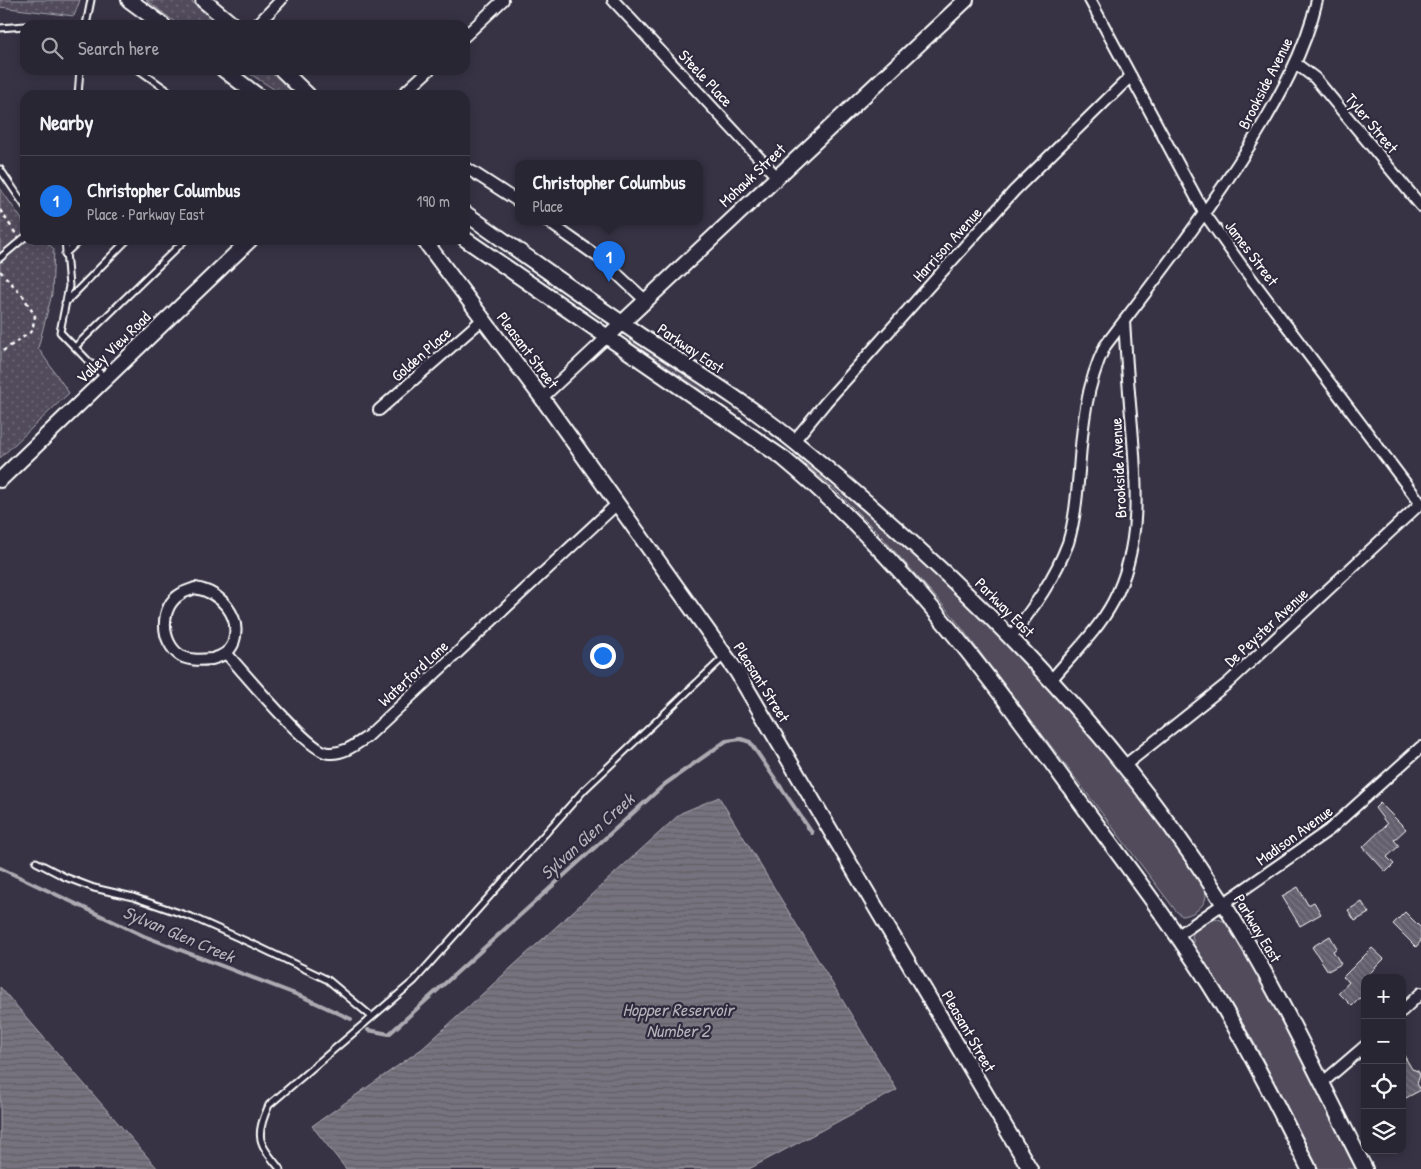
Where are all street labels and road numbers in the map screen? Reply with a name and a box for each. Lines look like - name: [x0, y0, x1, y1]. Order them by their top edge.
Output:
- street label: Brookside Avenue: [1232, 33, 1298, 133]
- street label: Steele Place: [674, 45, 739, 112]
- street label: Tyler Street: [1340, 88, 1404, 158]
- street label: Mohawk Street: [714, 138, 791, 212]
- street label: Harrison Avenue: [907, 201, 987, 286]
- street label: James Street: [1220, 216, 1284, 291]
- street label: Valley View Road: [71, 306, 155, 388]
- street label: Pleasant Street: [492, 307, 564, 393]
- street label: Parkway East: [653, 318, 729, 379]
- street label: Golden Place: [386, 321, 456, 386]
- street label: Brookside Avenue: [1104, 417, 1132, 519]
- street label: Parkway East: [970, 572, 1040, 642]
- street label: De Peyster Avenue: [1219, 582, 1313, 672]
- street label: Waterford Lane: [373, 634, 453, 711]
- street label: Pleasant Street: [729, 638, 796, 727]
- street label: Madison Avenue: [1251, 799, 1337, 870]
- street label: Parkway East: [1229, 890, 1287, 967]
- street label: Pleasant Street: [937, 986, 1001, 1076]

